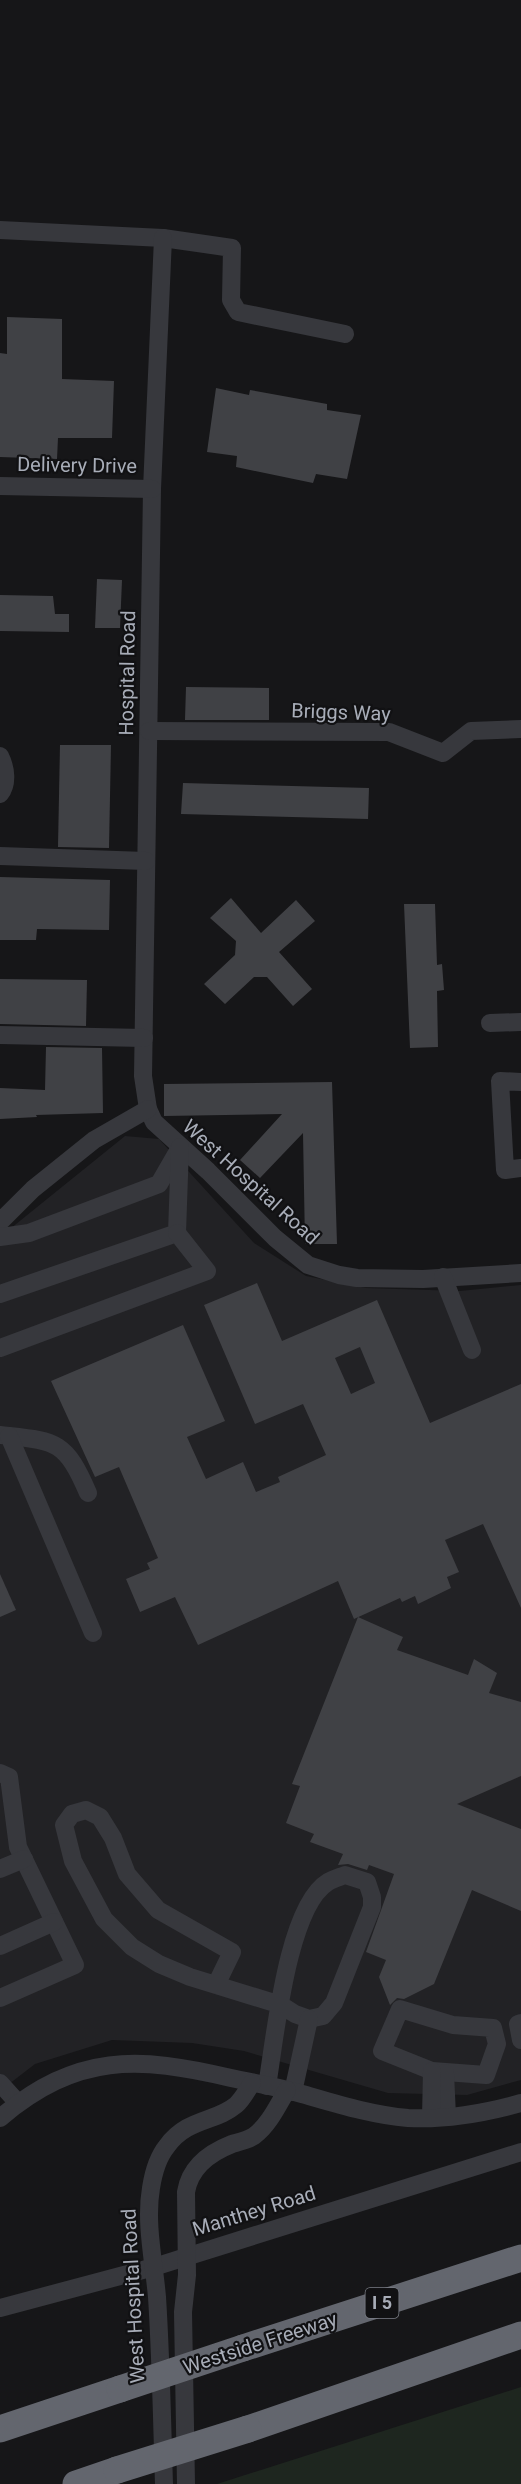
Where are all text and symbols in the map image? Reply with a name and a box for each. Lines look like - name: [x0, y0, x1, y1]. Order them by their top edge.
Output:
- street label: Delivery Drive: [17, 452, 137, 478]
- street label: Hospital Road: [114, 610, 140, 736]
- street label: Briggs Way: [291, 698, 392, 726]
- street label: West Hospital Road: [178, 1114, 324, 1250]
- street label: Manthey Road: [189, 2181, 319, 2241]
- street label: West Hospital Road: [116, 2208, 150, 2384]
- road number: I 5: [366, 2288, 398, 2318]
- street label: Westside Freeway: [180, 2307, 341, 2379]

